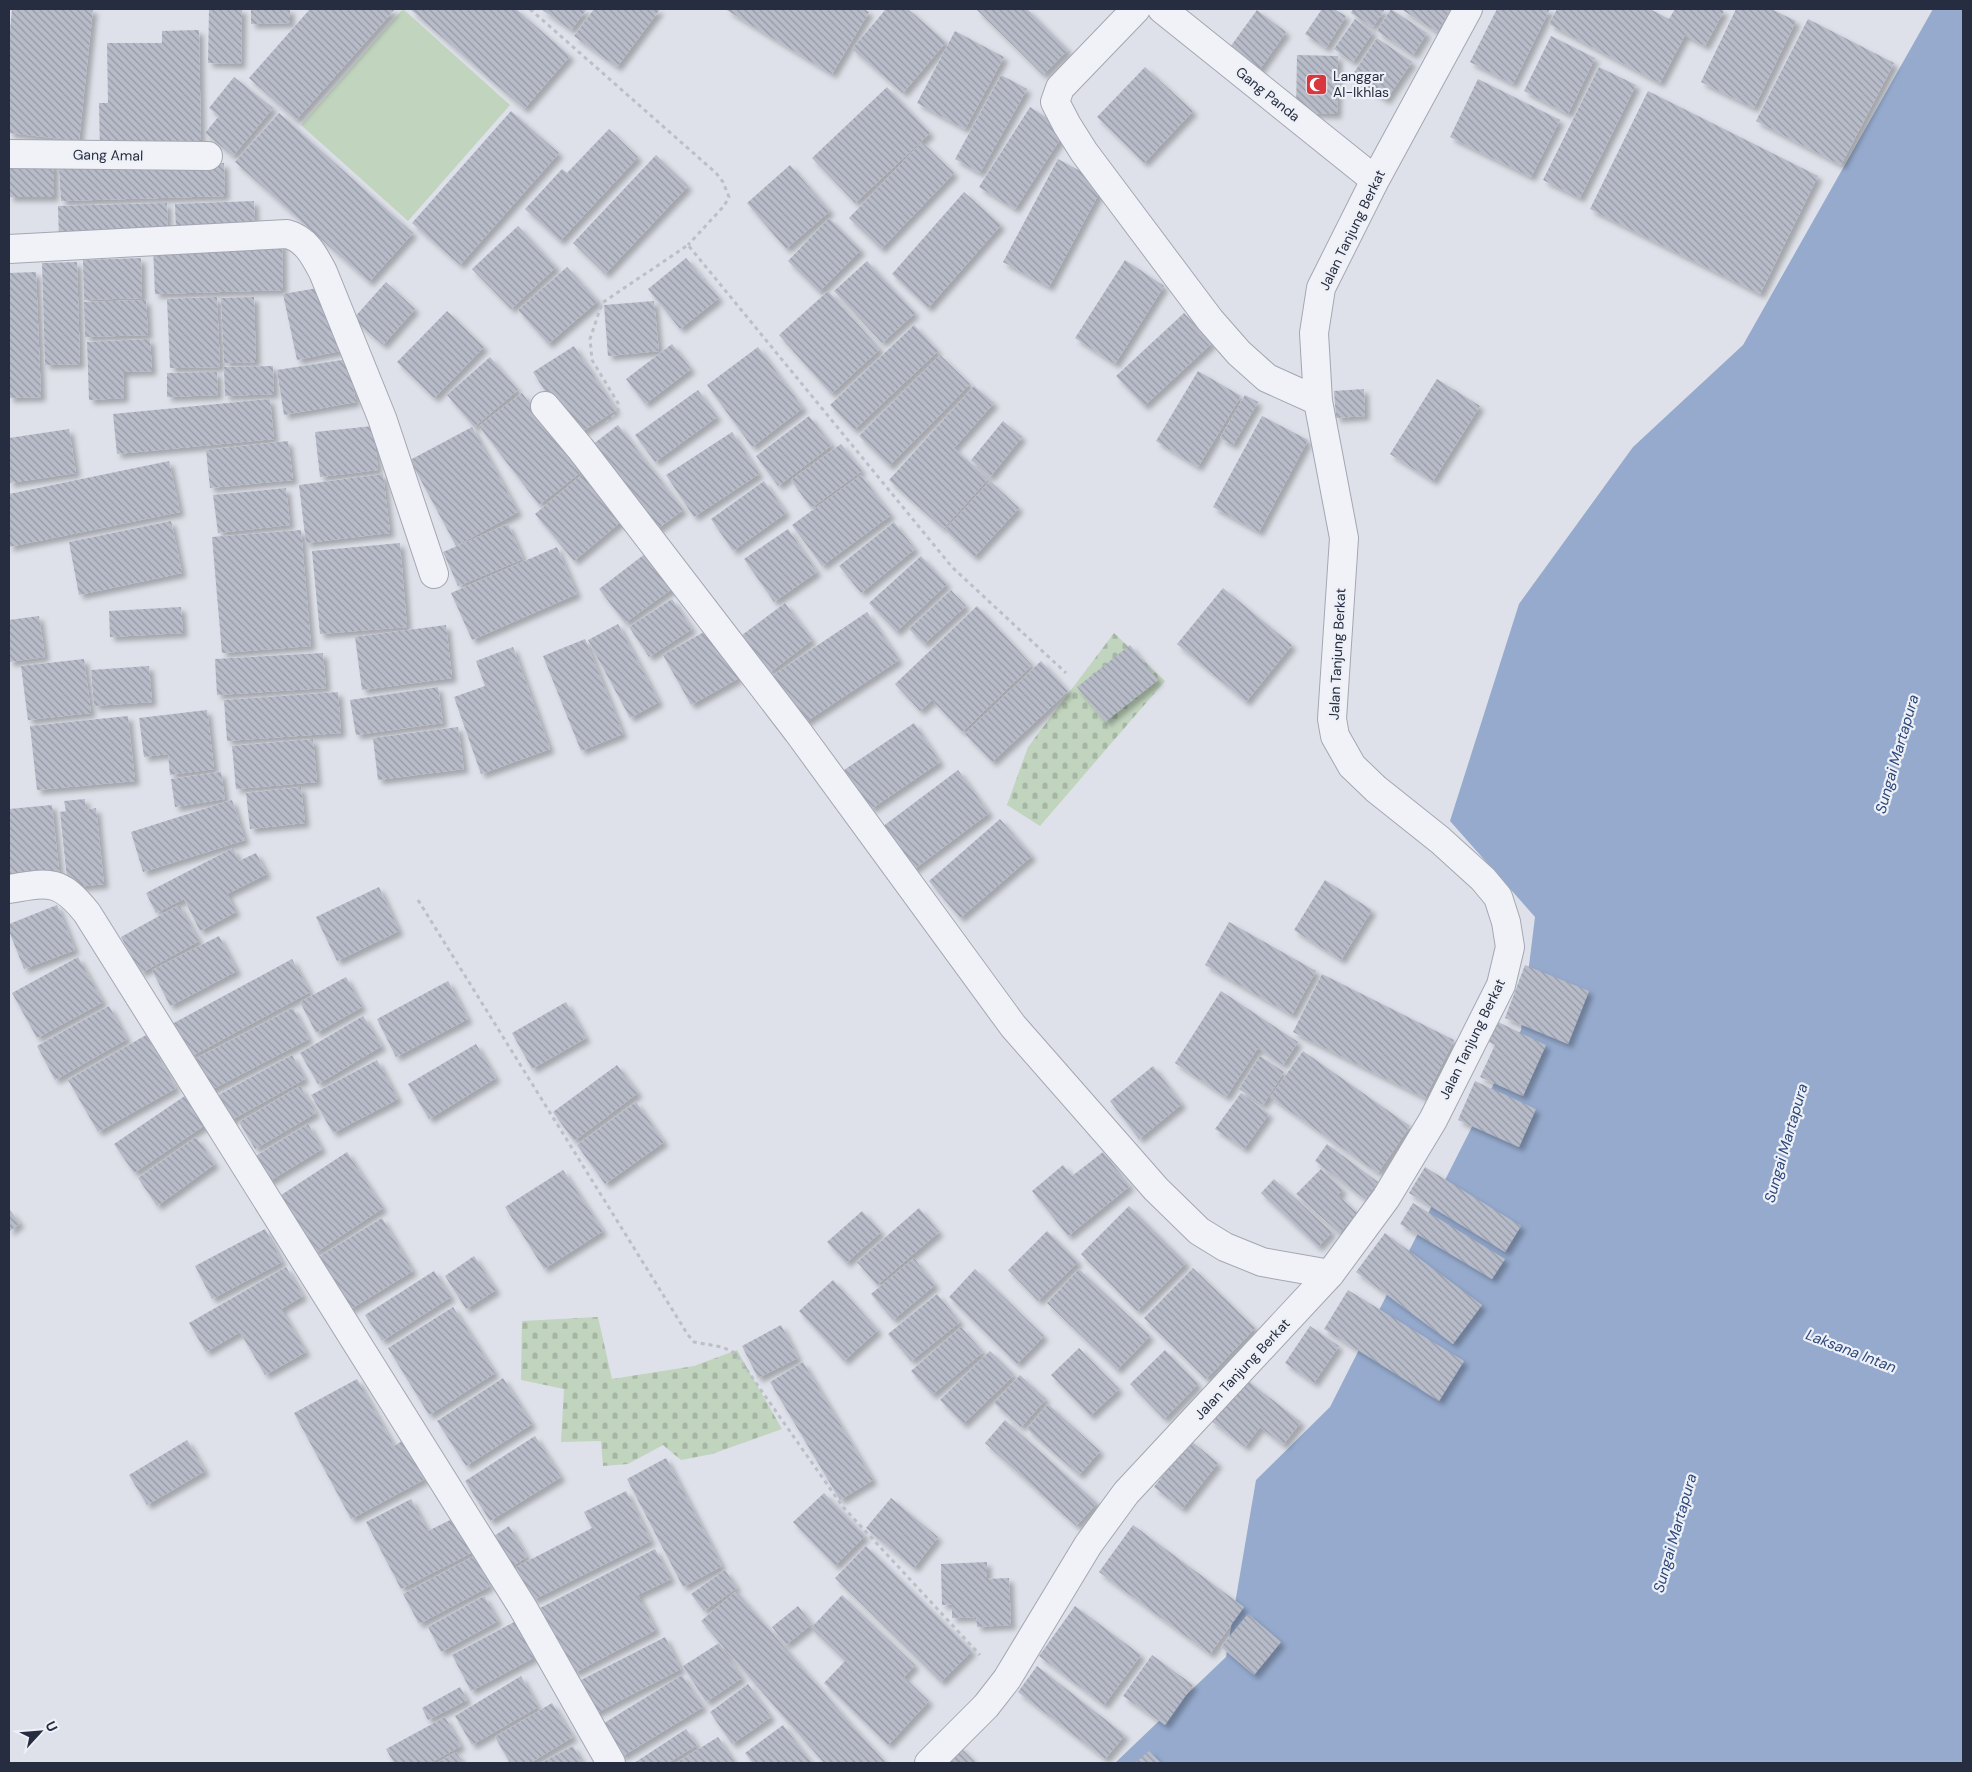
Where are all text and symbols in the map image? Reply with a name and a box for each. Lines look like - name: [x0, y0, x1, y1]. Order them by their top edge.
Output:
- street label: Gang Panda: [1232, 63, 1304, 125]
- place label: Langgar Al-Ikhlas: [1333, 67, 1389, 101]
- mosque icon: Langgar Al-Ikhlas: [1305, 72, 1329, 96]
- street label: Gang Amal: [73, 145, 143, 165]
- street label: Jalan Tanjung Berkat: [1315, 167, 1389, 293]
- street label: Jalan Tanjung Berkat: [1325, 588, 1349, 720]
- water label: Sungai Martapura: [1870, 692, 1924, 816]
- street label: Jalan Tanjung Berkat: [1435, 976, 1509, 1102]
- water label: Sungai Martapura: [1759, 1081, 1813, 1205]
- street label: Jalan Tanjung Berkat: [1190, 1315, 1294, 1423]
- water label: Laksana Intan: [1803, 1325, 1899, 1378]
- water label: Sungai Martapura: [1648, 1471, 1702, 1595]
- north arrow: [15, 1707, 65, 1757]
- text: U: [41, 1718, 62, 1735]

